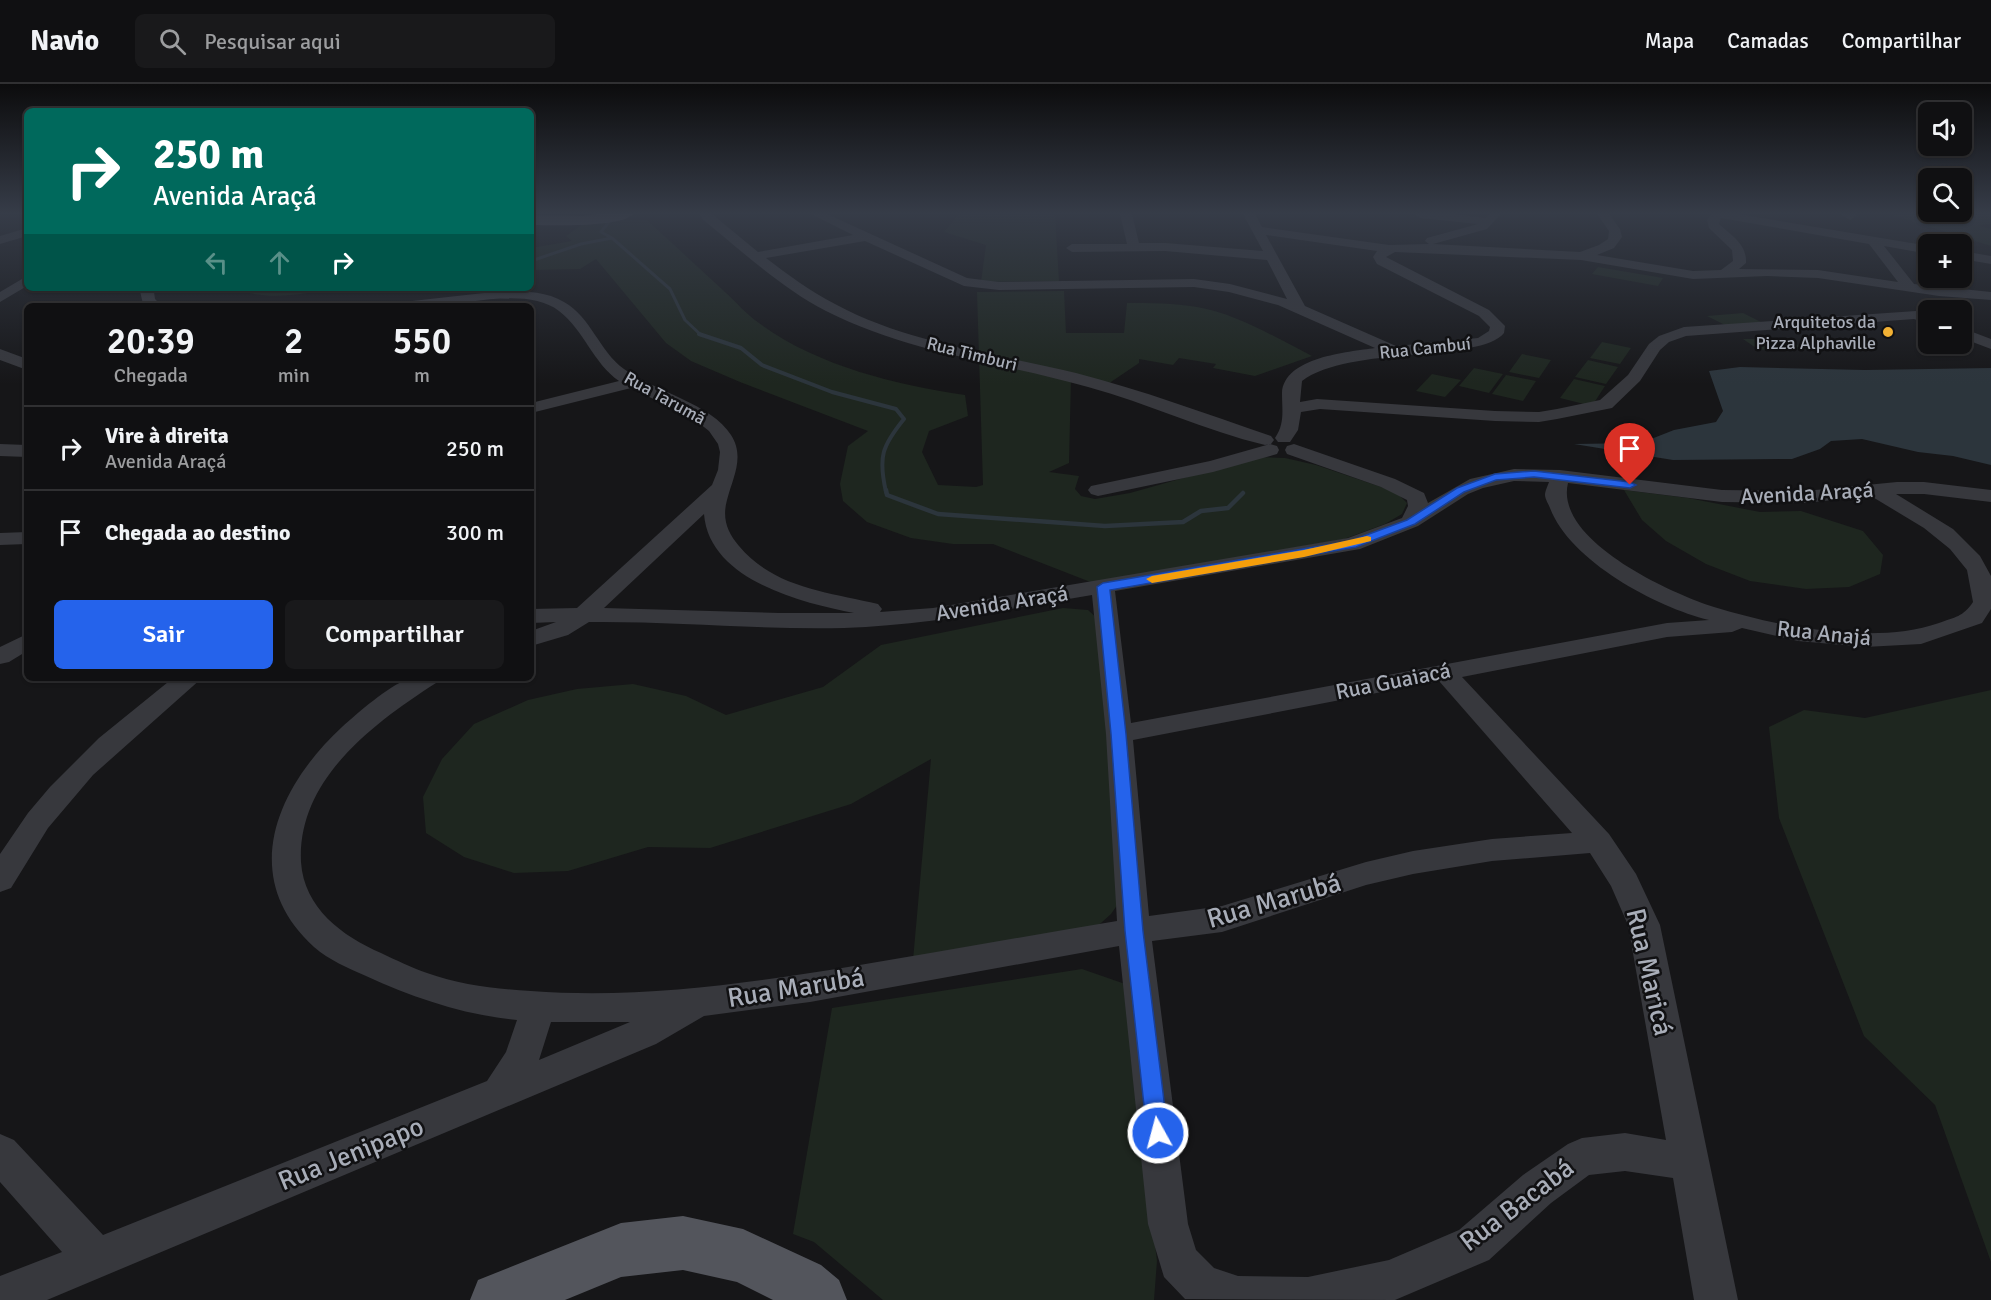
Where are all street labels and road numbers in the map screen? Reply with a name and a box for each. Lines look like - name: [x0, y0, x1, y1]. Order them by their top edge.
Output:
- street label: Rua Timburi: [924, 332, 1020, 376]
- street label: Rua Cambuí: [1378, 332, 1472, 364]
- street label: Rua Tarumã: [620, 367, 710, 429]
- street label: Avenida Araçá: [1740, 476, 1874, 510]
- street label: Avenida Araçá: [934, 579, 1070, 627]
- street label: Rua Anajá: [1776, 615, 1872, 651]
- street label: Rua Guaiacá: [1333, 657, 1453, 705]
- street label: Rua Marubá: [1203, 866, 1345, 936]
- street label: Rua Maricá: [1618, 905, 1680, 1039]
- street label: Rua Marubá: [725, 961, 867, 1015]
- street label: Rua Jenipapo: [273, 1110, 429, 1198]
- street label: Rua Bacabá: [1453, 1151, 1581, 1259]

